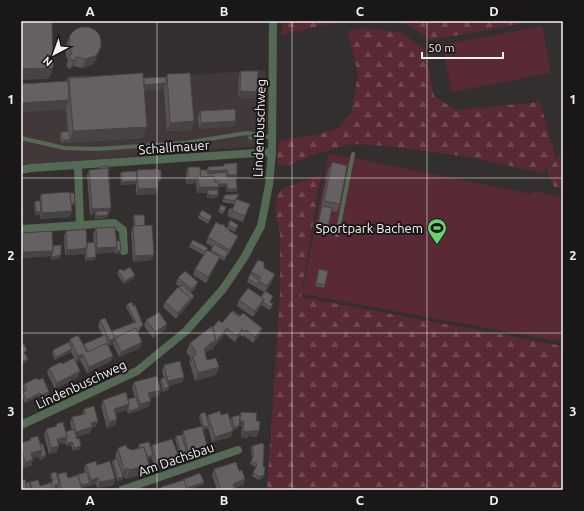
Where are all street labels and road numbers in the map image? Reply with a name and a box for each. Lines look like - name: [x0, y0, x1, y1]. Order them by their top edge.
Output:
- street label: Lindenbuschweg: [250, 79, 268, 177]
- street label: Schallmauer: [138, 138, 210, 156]
- street label: Lindenbuschweg: [34, 357, 128, 411]
- street label: Am Dachsbau: [136, 439, 216, 479]

